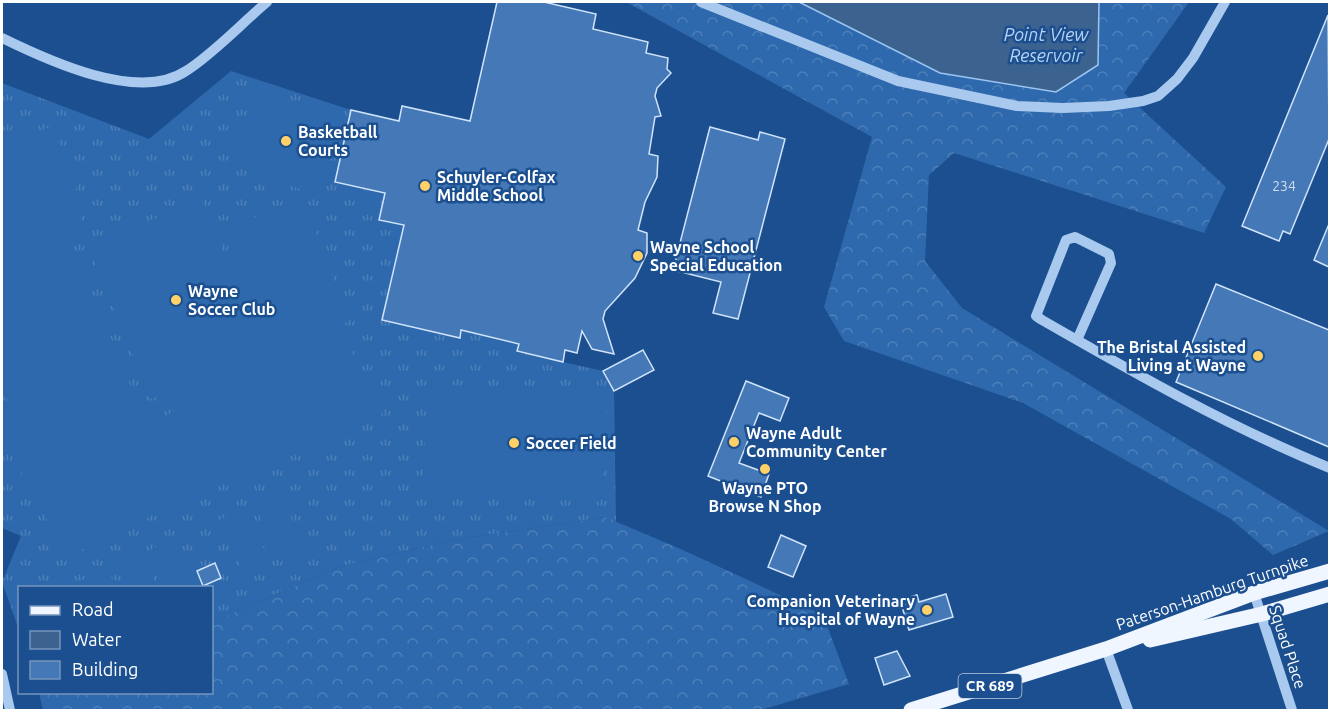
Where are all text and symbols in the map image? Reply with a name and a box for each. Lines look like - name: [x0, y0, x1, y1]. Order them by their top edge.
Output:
- water label: Point View Reservoir: [1004, 24, 1089, 65]
- place label: Basketball Courts: [298, 123, 378, 159]
- marker: Basketball Courts: [279, 134, 293, 148]
- place label: Schuyler-Colfax Middle School: [437, 168, 556, 204]
- house number: 234: [1272, 178, 1296, 194]
- marker: Schuyler-Colfax Middle School: [418, 179, 432, 193]
- place label: Wayne School Special Education: [650, 238, 782, 274]
- marker: Wayne School Special Education: [631, 249, 645, 263]
- place label: Wayne Soccer Club: [188, 282, 275, 318]
- marker: Wayne Soccer Club: [169, 293, 183, 307]
- place label: The Bristal Assisted Living at Wayne: [1097, 338, 1246, 374]
- marker: The Bristal Assisted Living at Wayne: [1251, 349, 1265, 363]
- place label: Wayne Adult Community Center: [746, 424, 887, 460]
- place label: Soccer Field: [526, 434, 616, 452]
- marker: Wayne Adult Community Center: [727, 435, 741, 449]
- marker: Soccer Field: [507, 436, 521, 450]
- marker: Wayne PTO Browse N Shop: [758, 462, 772, 476]
- place label: Wayne PTO Browse N Shop: [708, 479, 822, 515]
- street label: Paterson-Hamburg Turnpike: [1114, 551, 1310, 633]
- legend: [18, 586, 213, 694]
- place label: Companion Veterinary Hospital of Wayne: [747, 592, 915, 628]
- text: Road: [72, 599, 114, 619]
- marker: Companion Veterinary Hospital of Wayne: [920, 603, 934, 617]
- street label: Squad Place: [1266, 603, 1310, 691]
- text: Water: [72, 629, 122, 649]
- text: Building: [72, 659, 138, 679]
- road number: CR 689: [958, 674, 1022, 698]

